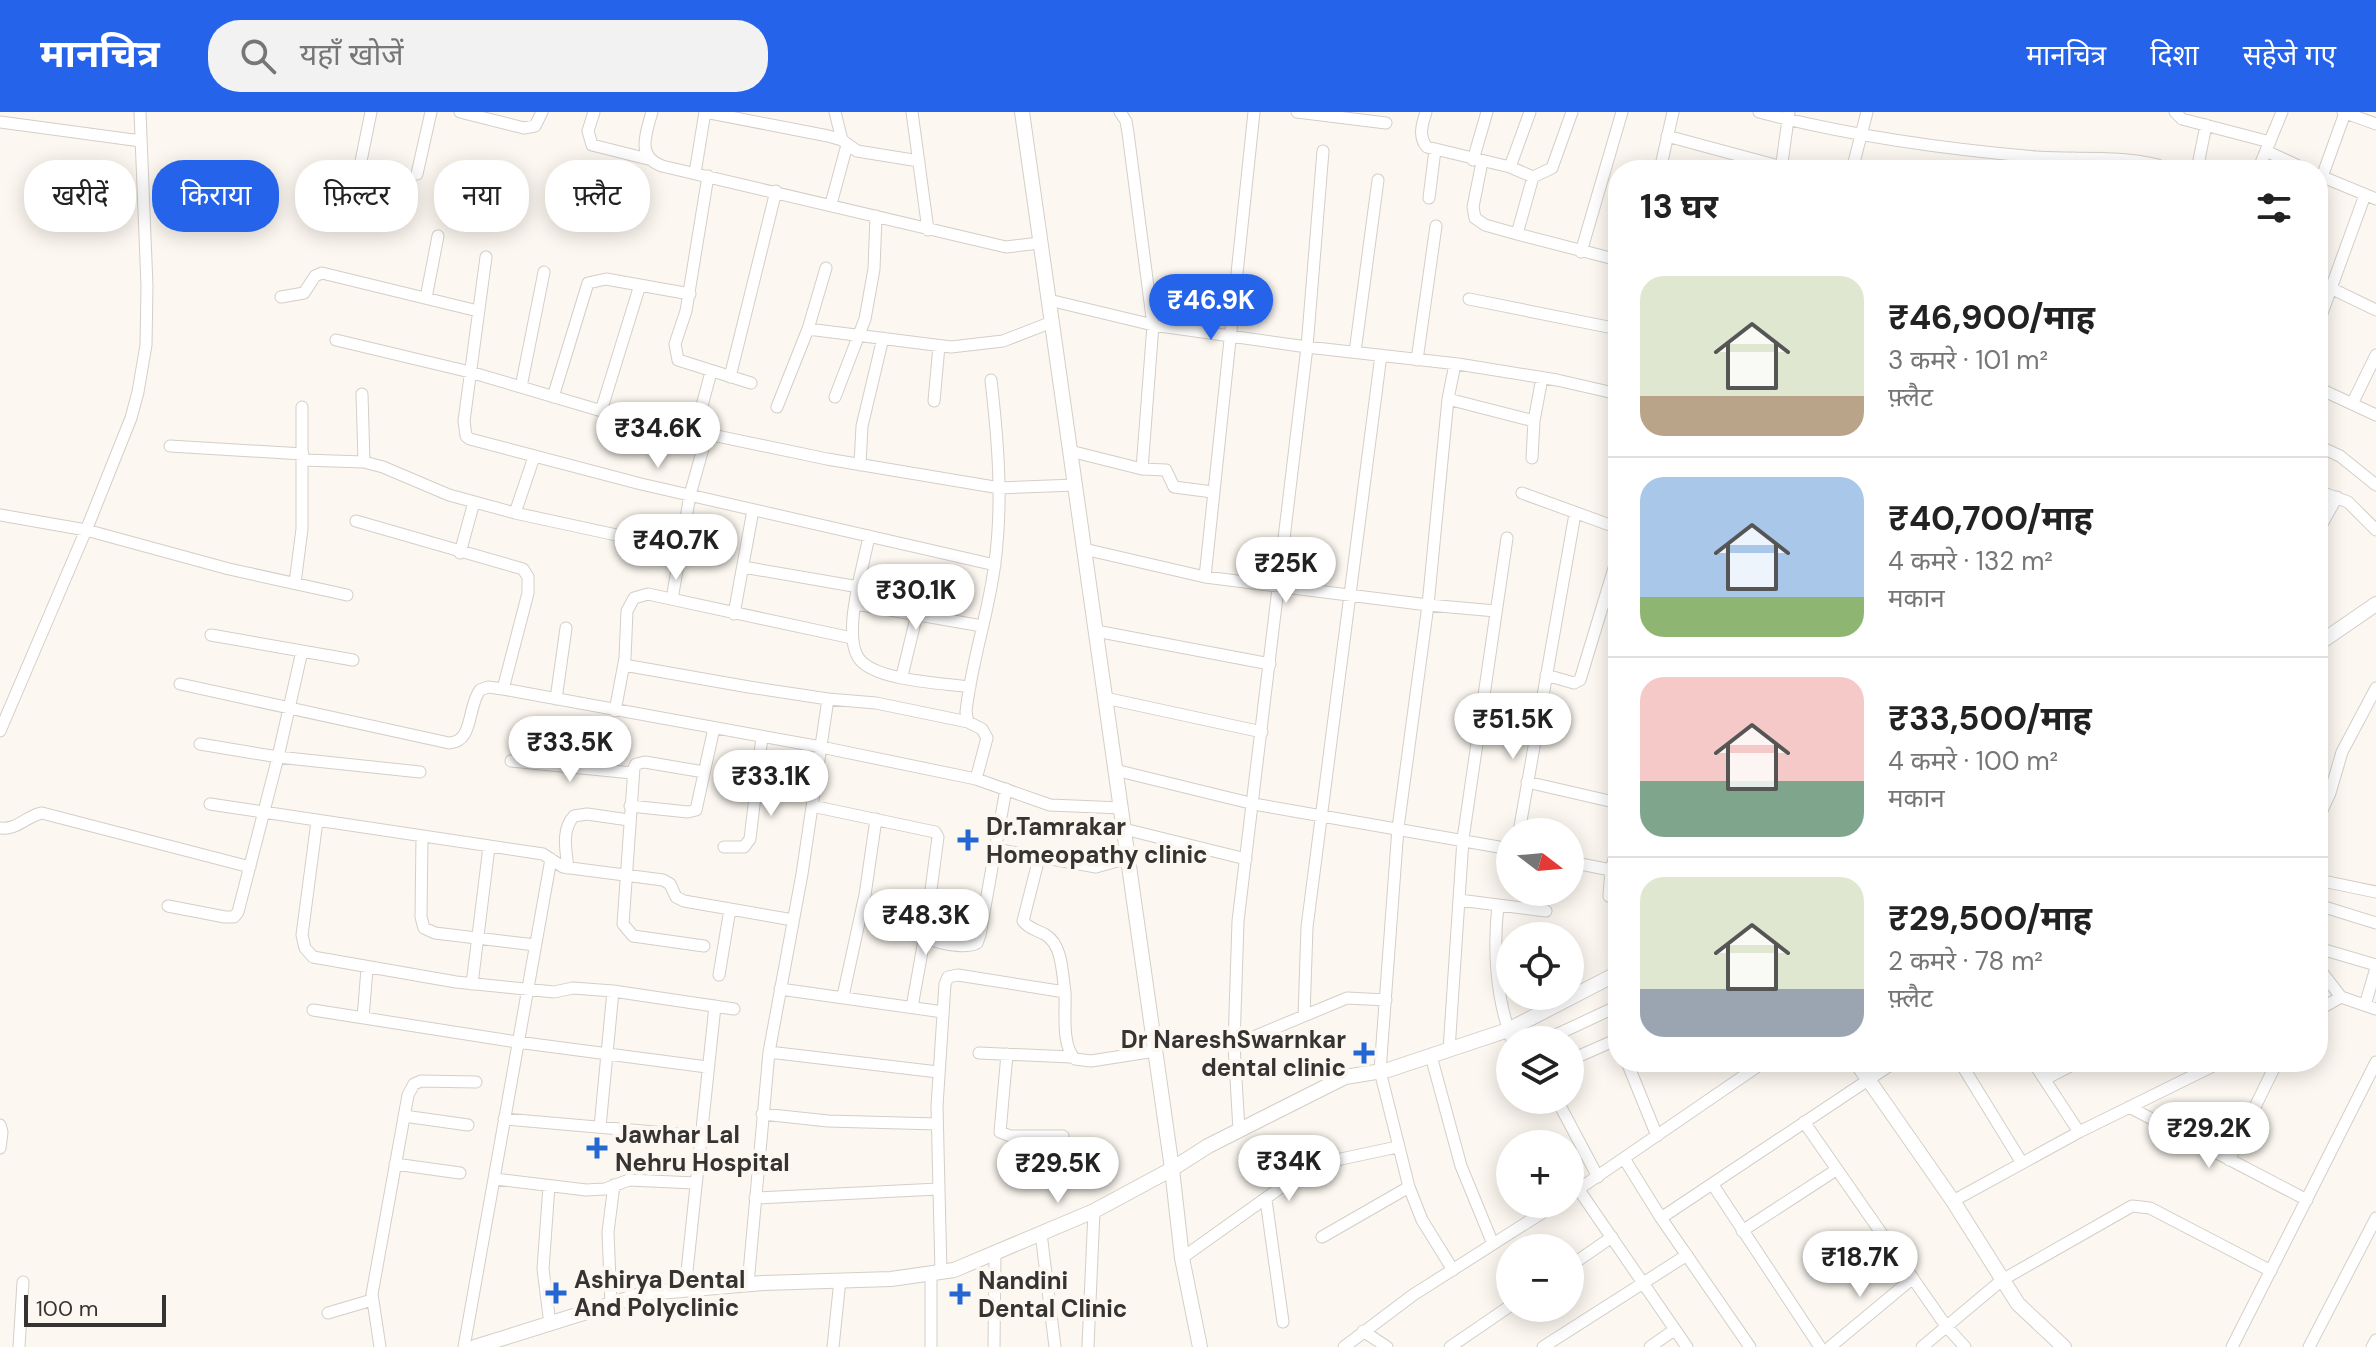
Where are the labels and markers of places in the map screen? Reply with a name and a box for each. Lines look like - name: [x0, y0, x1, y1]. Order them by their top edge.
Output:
- pin: ₹46.9K: [1146, 274, 1276, 342]
- pin: ₹34.6K: [593, 402, 723, 470]
- pin: ₹40.7K: [611, 514, 741, 582]
- pin: ₹25K: [1239, 537, 1333, 605]
- pin: ₹30.1K: [851, 564, 981, 632]
- pin: ₹51.5K: [1448, 693, 1578, 761]
- pin: ₹33.5K: [505, 716, 635, 784]
- pin: ₹33.1K: [706, 750, 836, 818]
- place label: Dr.Tamrakar Homeopathy clinic: [986, 811, 1208, 870]
- marker: Dr.Tamrakar Homeopathy clinic: [957, 829, 979, 851]
- pin: ₹48.3K: [861, 889, 991, 957]
- place label: Dr NareshSwarnkar dental clinic: [1121, 1024, 1346, 1083]
- marker: Dr NareshSwarnkar dental clinic: [1353, 1042, 1375, 1064]
- pin: ₹29.2K: [2144, 1102, 2274, 1170]
- place label: Jawhar Lal Nehru Hospital: [615, 1119, 790, 1178]
- pin: ₹34K: [1242, 1135, 1336, 1203]
- marker: Jawhar Lal Nehru Hospital: [586, 1137, 608, 1159]
- pin: ₹29.5K: [993, 1137, 1123, 1205]
- pin: ₹18.7K: [1795, 1231, 1925, 1299]
- place label: Ashirya Dental And Polyclinic: [574, 1264, 745, 1323]
- place label: Nandini Dental Clinic: [978, 1265, 1127, 1324]
- marker: Ashirya Dental And Polyclinic: [545, 1282, 567, 1304]
- marker: Nandini Dental Clinic: [949, 1283, 971, 1305]

